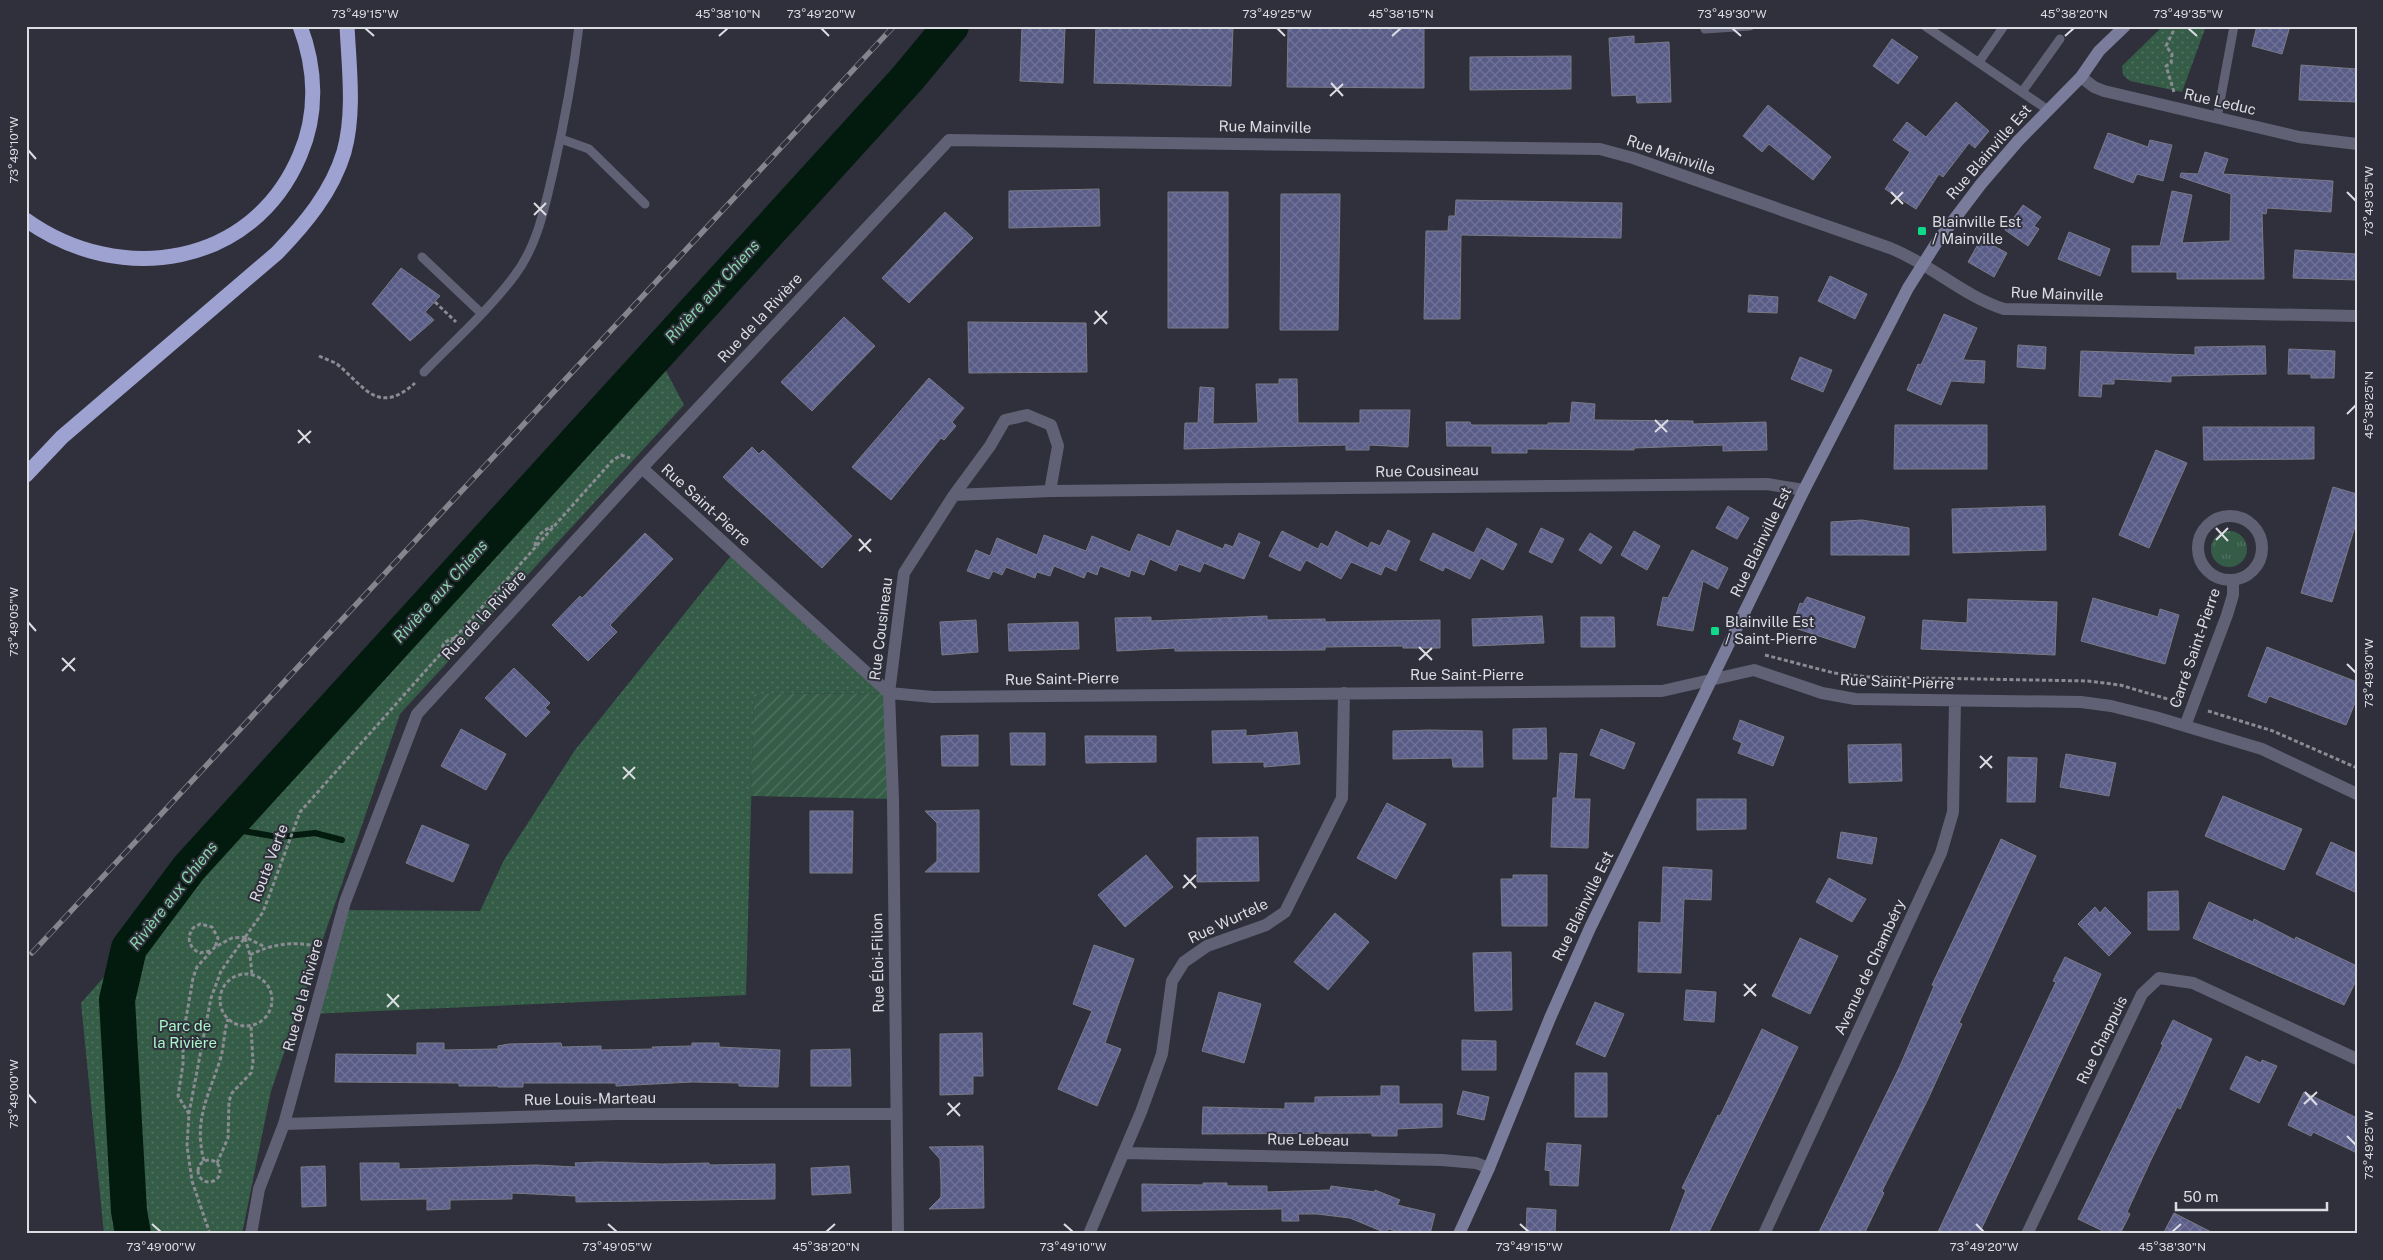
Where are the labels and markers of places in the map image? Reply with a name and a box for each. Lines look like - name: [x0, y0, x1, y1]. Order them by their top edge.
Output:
- place label: Blainville Est / Mainville: [1932, 213, 2022, 247]
- marker: Blainville Est / Mainville: [1916, 225, 1928, 237]
- place label: Blainville Est / Saint-Pierre: [1725, 613, 1817, 647]
- marker: Blainville Est / Saint-Pierre: [1709, 625, 1721, 637]

